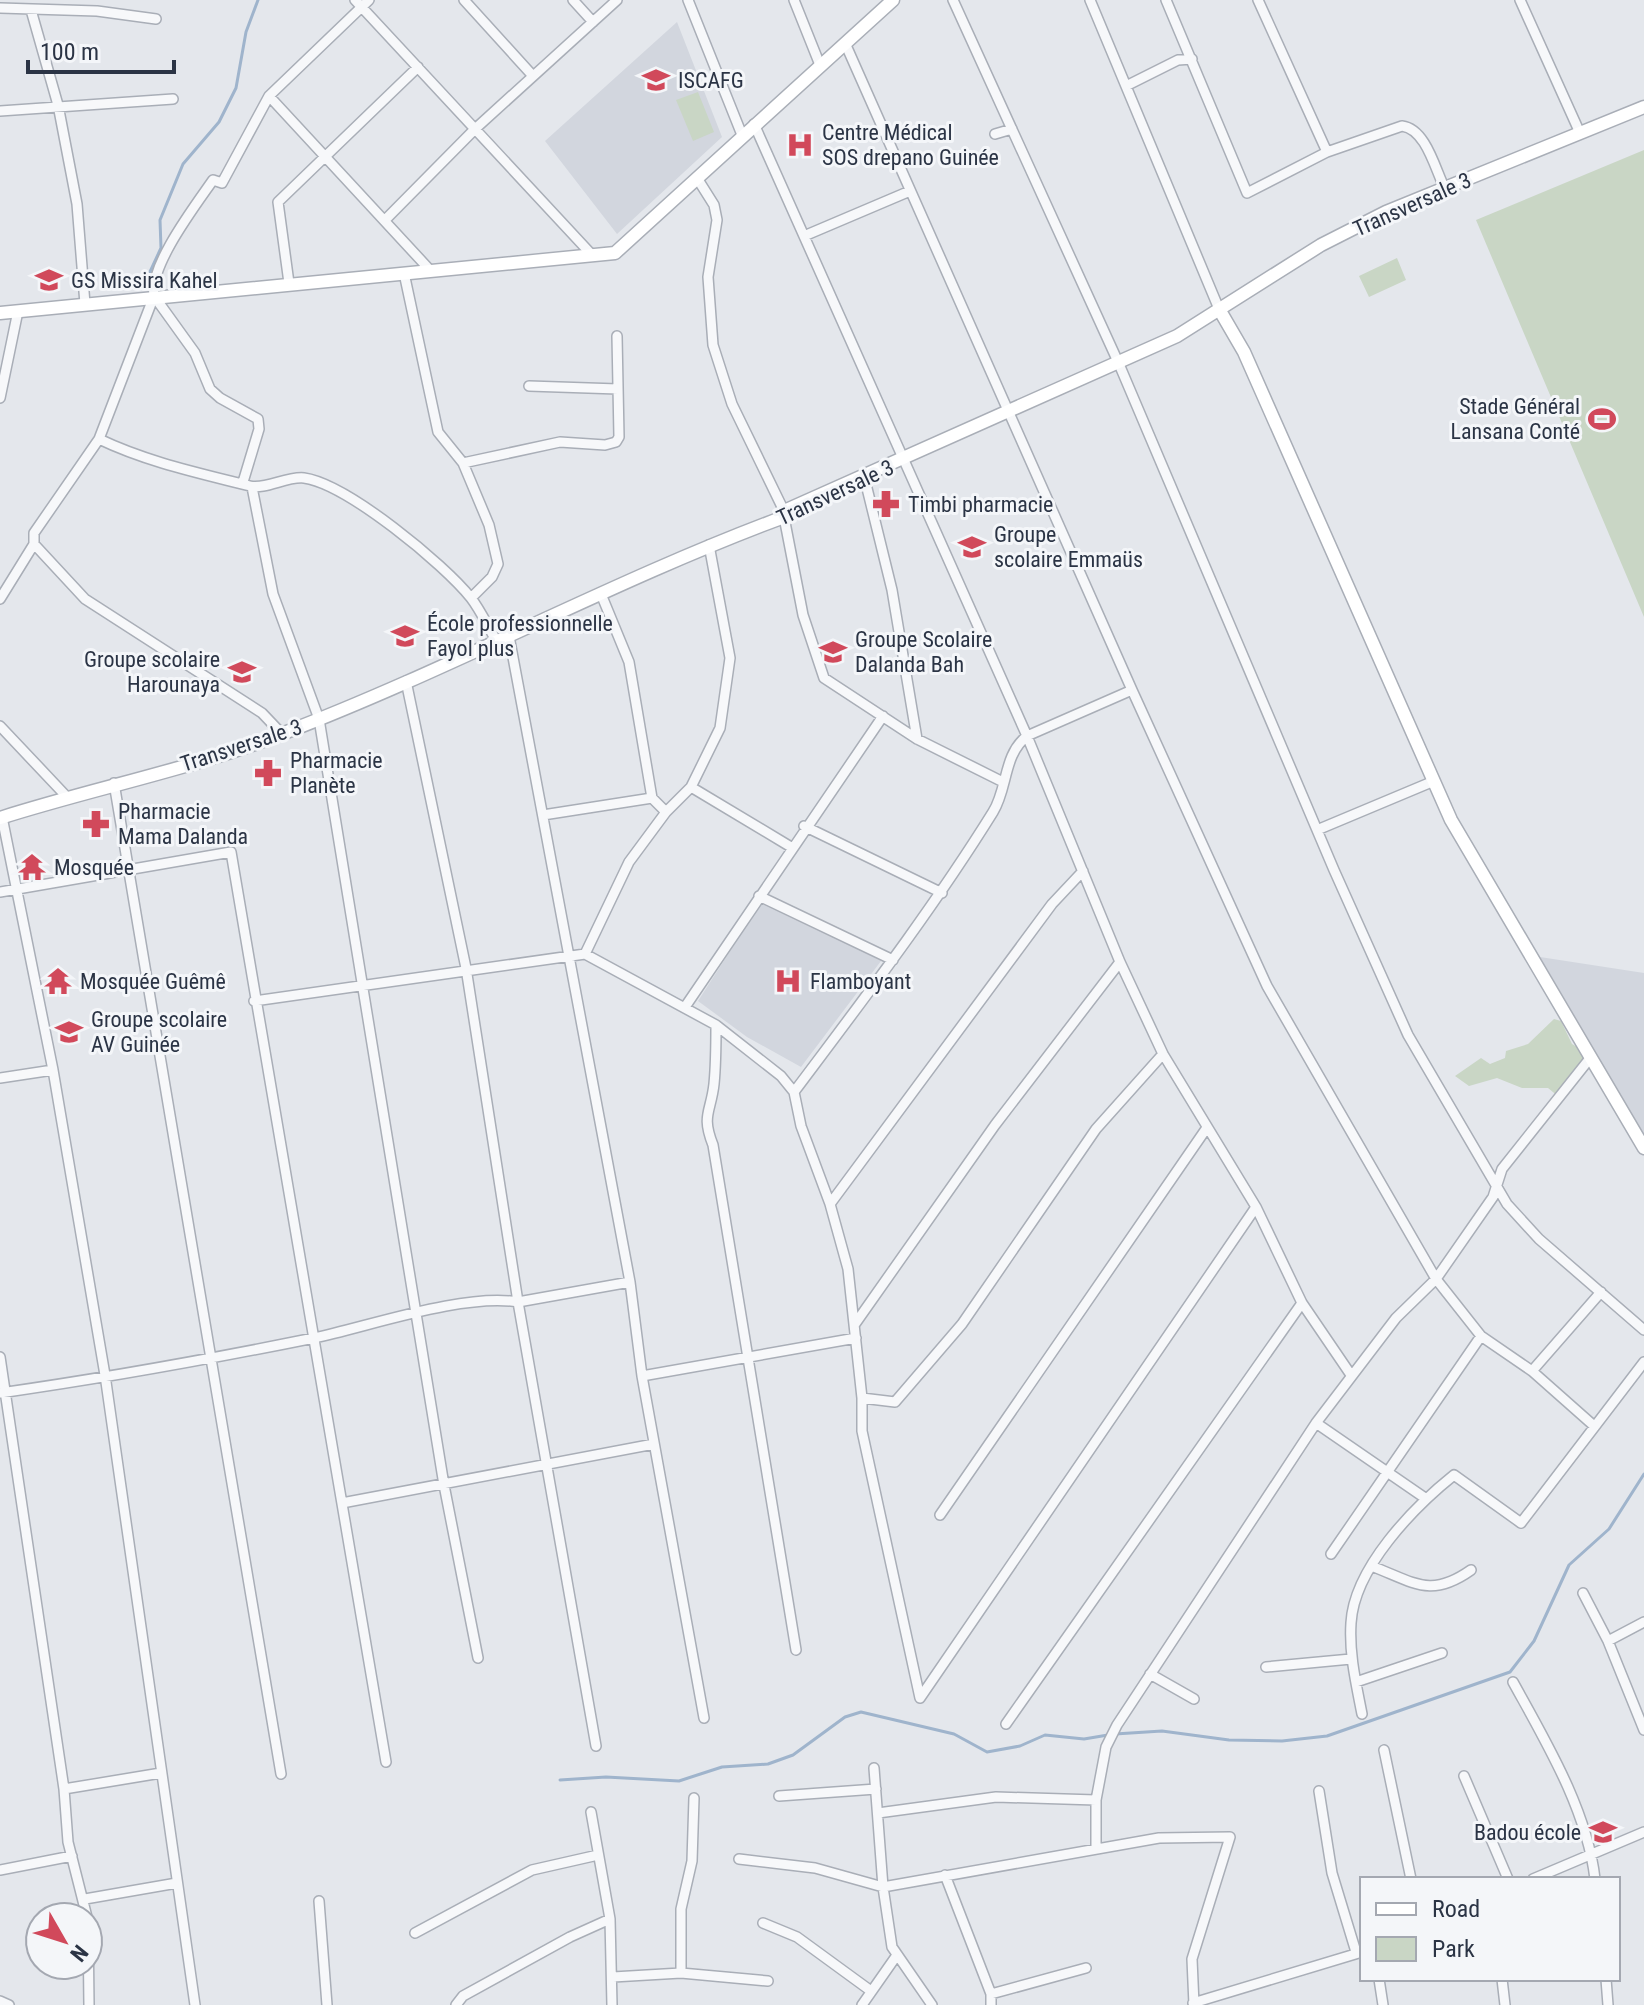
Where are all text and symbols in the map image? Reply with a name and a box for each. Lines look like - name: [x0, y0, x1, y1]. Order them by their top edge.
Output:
- scale bar: [28, 24, 174, 74]
- text: 100 m: [40, 38, 99, 66]
- school or university icon: ISCAFG: [641, 65, 671, 95]
- place label: ISCAFG: [678, 68, 744, 93]
- place label: Centre Médical SOS drepano Guinée: [822, 120, 999, 170]
- hospital icon: Centre Médical SOS drepano Guinée: [785, 130, 815, 160]
- street label: Transversale 3: [1349, 167, 1475, 242]
- school or university icon: GS Missira Kahel: [34, 265, 64, 295]
- place label: GS Missira Kahel: [71, 268, 218, 293]
- place label: Stade Général Lansana Conté: [1451, 394, 1580, 444]
- sports icon: Stade Général Lansana Conté: [1587, 404, 1617, 434]
- street label: Transversale 3: [773, 454, 898, 530]
- pharmacy icon: Timbi pharmacie: [871, 489, 901, 519]
- place label: Timbi pharmacie: [908, 492, 1053, 517]
- place label: Groupe scolaire Emmaüs: [994, 522, 1143, 572]
- school or university icon: Groupe scolaire Emmaüs: [957, 532, 987, 562]
- place label: École professionnelle Fayol plus: [427, 611, 613, 661]
- school or university icon: École professionnelle Fayol plus: [390, 621, 420, 651]
- place label: Groupe Scolaire Dalanda Bah: [855, 627, 992, 677]
- school or university icon: Groupe Scolaire Dalanda Bah: [818, 637, 848, 667]
- place label: Groupe scolaire Harounaya: [84, 647, 220, 697]
- school or university icon: Groupe scolaire Harounaya: [227, 657, 257, 687]
- street label: Transversale 3: [177, 714, 305, 777]
- place label: Pharmacie Planète: [290, 748, 383, 798]
- pharmacy icon: Pharmacie Planète: [253, 758, 283, 788]
- place label: Pharmacie Mama Dalanda: [118, 799, 248, 849]
- pharmacy icon: Pharmacie Mama Dalanda: [81, 809, 111, 839]
- temple icon: Mosquée: [17, 852, 47, 882]
- place label: Mosquée: [54, 855, 134, 880]
- temple icon: Mosquée Guêmê: [43, 966, 73, 996]
- hospital icon: Flamboyant: [773, 966, 803, 996]
- place label: Mosquée Guêmê: [80, 969, 226, 994]
- place label: Flamboyant: [810, 969, 911, 994]
- place label: Groupe scolaire AV Guinée: [91, 1007, 227, 1057]
- school or university icon: Groupe scolaire AV Guinée: [54, 1017, 84, 1047]
- school or university icon: Badou école: [1588, 1817, 1618, 1847]
- place label: Badou école: [1474, 1820, 1581, 1845]
- legend: [1360, 1877, 1620, 1981]
- text: Road: [1432, 1895, 1480, 1923]
- north arrow: [24, 1901, 104, 1981]
- text: Park: [1432, 1935, 1475, 1963]
- text: N: [65, 1940, 93, 1966]

